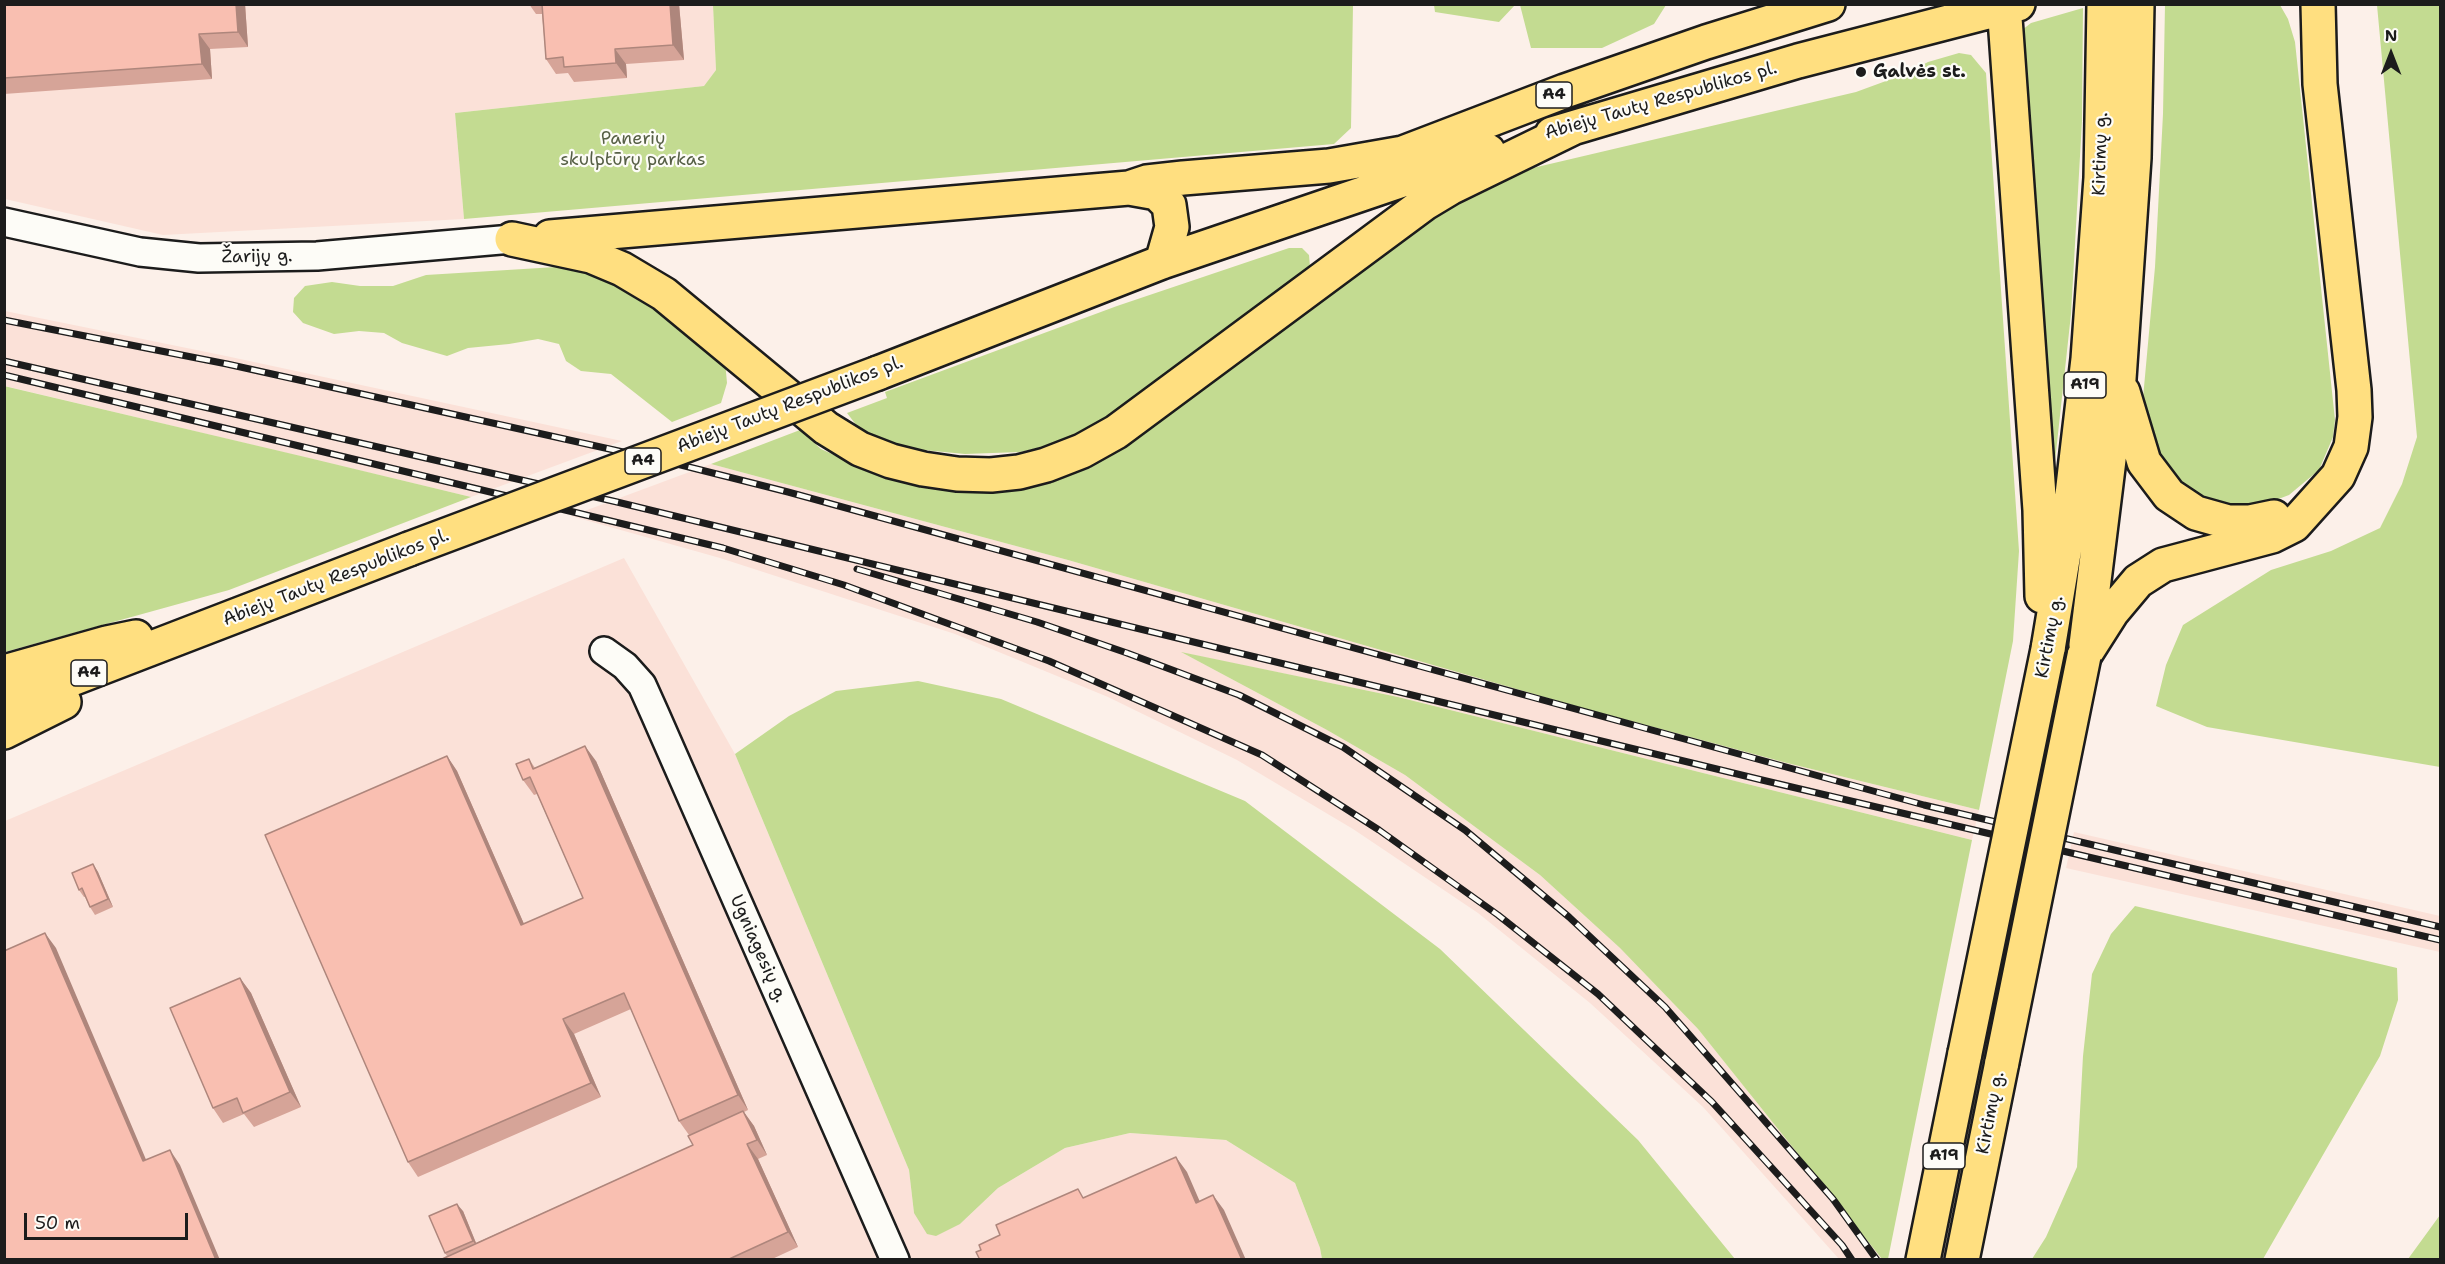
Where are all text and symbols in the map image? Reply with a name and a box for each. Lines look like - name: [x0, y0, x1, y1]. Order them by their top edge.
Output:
- north arrow: [2361, 24, 2421, 84]
- text: N: [2385, 25, 2397, 46]
- street label: Abiejų Tautų Respublikos pl.: [1542, 57, 1780, 145]
- place label: Galvės st.: [1873, 61, 1966, 83]
- marker: Galvės st.: [1854, 65, 1868, 79]
- road number: A4: [1536, 82, 1572, 108]
- street label: Kirtimų g.: [2089, 112, 2113, 196]
- park label: Panerių skulptūrų parkas: [560, 128, 706, 170]
- street label: Žarijų g.: [221, 246, 293, 268]
- street label: Abiejų Tautų Respublikos pl.: [674, 352, 906, 458]
- road number: A19: [2064, 372, 2106, 398]
- road number: A4: [625, 448, 661, 474]
- street label: Abiejų Tautų Respublikos pl.: [220, 525, 452, 631]
- street label: Kirtimų g.: [2031, 594, 2069, 680]
- road number: A4: [71, 660, 107, 686]
- street label: Ugniagesių g.: [725, 892, 791, 1006]
- street label: Kirtimų g.: [1972, 1070, 2010, 1156]
- road number: A19: [1923, 1143, 1965, 1169]
- scale bar: [27, 1201, 190, 1239]
- text: 50 m: [35, 1211, 80, 1235]

